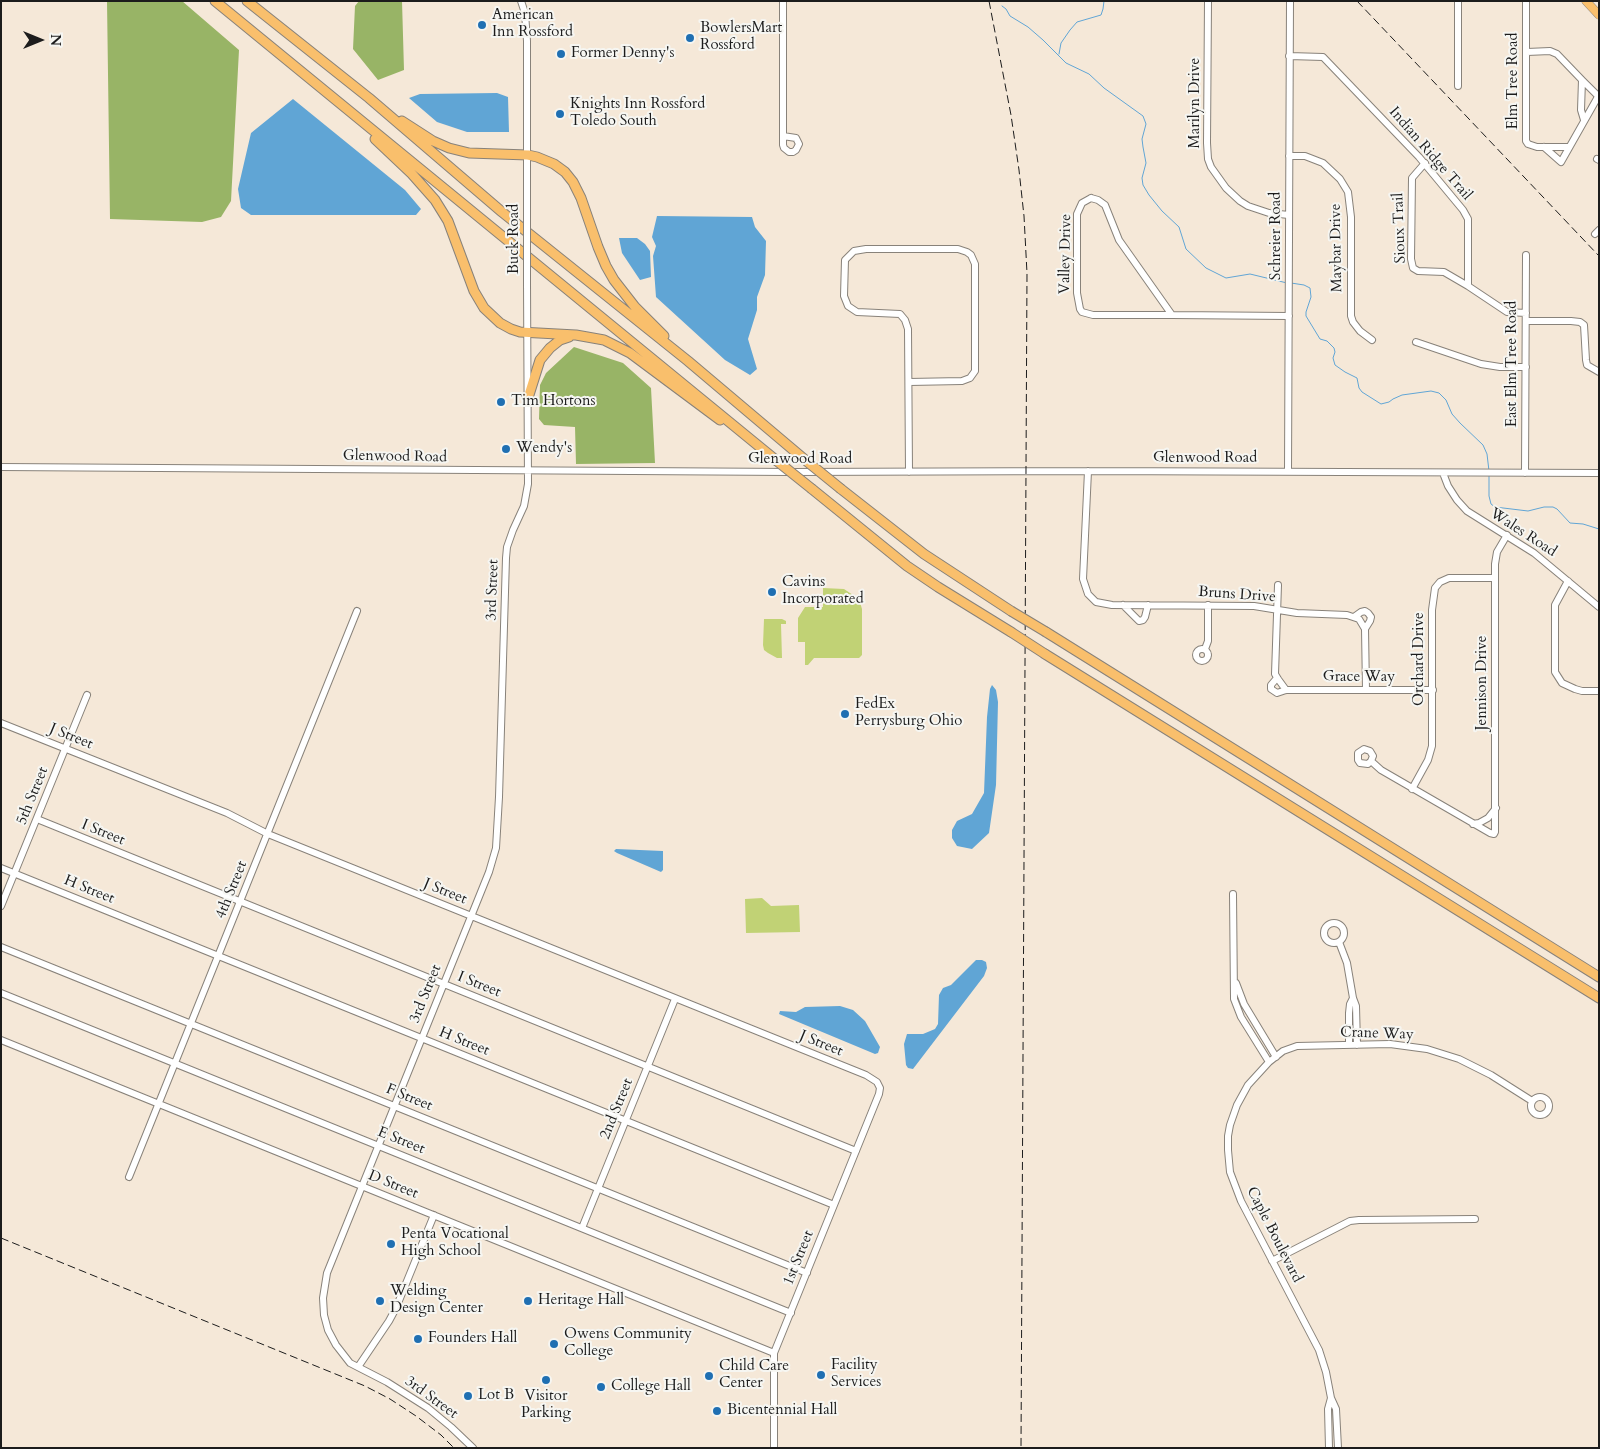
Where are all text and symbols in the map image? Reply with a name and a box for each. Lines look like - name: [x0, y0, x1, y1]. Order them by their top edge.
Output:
- place label: American Inn Rossford: [492, 7, 573, 42]
- north arrow: [15, 15, 65, 65]
- marker: American Inn Rossford: [476, 19, 488, 31]
- place label: BowlersMart Rossford: [700, 20, 782, 55]
- marker: BowlersMart Rossford: [684, 32, 696, 44]
- street label: Elm Tree Road: [1505, 33, 1523, 129]
- text: N: [46, 34, 65, 46]
- place label: Former Denny's: [571, 45, 675, 63]
- marker: Former Denny's: [555, 48, 567, 60]
- street label: Marilyn Drive: [1187, 58, 1205, 148]
- place label: Knights Inn Rossford Toledo South: [570, 96, 705, 131]
- street label: Indian Ridge Trail: [1385, 104, 1475, 204]
- marker: Knights Inn Rossford Toledo South: [554, 108, 566, 120]
- street label: Schreier Road: [1268, 192, 1286, 280]
- street label: Sioux Trail: [1390, 192, 1410, 264]
- street label: Maybar Drive: [1327, 203, 1347, 293]
- street label: Buck Road: [506, 204, 524, 274]
- street label: Valley Drive: [1056, 214, 1076, 294]
- street label: East Elm Tree Road: [1504, 301, 1522, 427]
- place label: Tim Hortons: [511, 393, 595, 411]
- marker: Tim Hortons: [495, 396, 507, 408]
- place label: Wendy's: [516, 440, 572, 458]
- marker: Wendy's: [500, 443, 512, 455]
- street label: Glenwood Road: [343, 447, 447, 467]
- street label: Glenwood Road: [1153, 450, 1257, 468]
- street label: Glenwood Road: [748, 451, 852, 469]
- street label: Wales Road: [1486, 505, 1560, 561]
- street label: 3rd Street: [483, 559, 503, 621]
- place label: Cavins Incorporated: [782, 574, 864, 609]
- street label: Bruns Drive: [1198, 583, 1276, 607]
- marker: Cavins Incorporated: [766, 586, 778, 598]
- street label: Orchard Drive: [1411, 612, 1429, 706]
- street label: Jennison Drive: [1474, 635, 1492, 731]
- street label: Grace Way: [1323, 669, 1395, 687]
- place label: FedEx Perrysburg Ohio: [855, 696, 962, 731]
- marker: FedEx Perrysburg Ohio: [839, 708, 851, 720]
- street label: J Street: [47, 720, 95, 754]
- street label: 5th Street: [13, 764, 53, 828]
- street label: I Street: [79, 816, 127, 850]
- street label: 4th Street: [212, 858, 252, 922]
- street label: H Street: [61, 872, 117, 908]
- street label: J Street: [421, 875, 469, 909]
- street label: 3rd Street: [406, 962, 446, 1026]
- street label: I Street: [455, 968, 503, 1002]
- street label: H Street: [436, 1024, 492, 1060]
- street label: Crane Way: [1340, 1024, 1414, 1044]
- street label: J Street: [797, 1027, 845, 1061]
- street label: 2nd Street: [597, 1076, 637, 1142]
- street label: F Street: [383, 1081, 435, 1115]
- street label: E Street: [375, 1123, 427, 1159]
- street label: D Street: [365, 1167, 421, 1203]
- street label: Caple Boulevard: [1242, 1184, 1306, 1286]
- place label: Penta Vocational High School: [401, 1226, 509, 1261]
- street label: 1st Street: [780, 1228, 818, 1288]
- marker: Penta Vocational High School: [385, 1238, 397, 1250]
- place label: Welding Design Center: [390, 1283, 483, 1318]
- place label: Heritage Hall: [538, 1292, 624, 1310]
- marker: Welding Design Center: [374, 1295, 386, 1307]
- marker: Heritage Hall: [522, 1295, 534, 1307]
- place label: Owens Community College: [564, 1326, 692, 1361]
- place label: Founders Hall: [428, 1330, 517, 1348]
- marker: Founders Hall: [412, 1333, 424, 1345]
- marker: Owens Community College: [548, 1338, 560, 1350]
- place label: Facility Services: [831, 1357, 881, 1392]
- place label: Child Care Center: [719, 1358, 789, 1393]
- marker: Facility Services: [815, 1369, 827, 1381]
- marker: Child Care Center: [703, 1370, 715, 1382]
- street label: 3rd Street: [401, 1373, 461, 1423]
- marker: Visitor Parking: [540, 1374, 552, 1386]
- place label: College Hall: [611, 1378, 691, 1396]
- marker: College Hall: [595, 1381, 607, 1393]
- place label: Lot B: [478, 1387, 514, 1405]
- place label: Visitor Parking: [521, 1388, 571, 1423]
- marker: Lot B: [462, 1390, 474, 1402]
- place label: Bicentennial Hall: [727, 1402, 837, 1420]
- marker: Bicentennial Hall: [711, 1405, 723, 1417]

